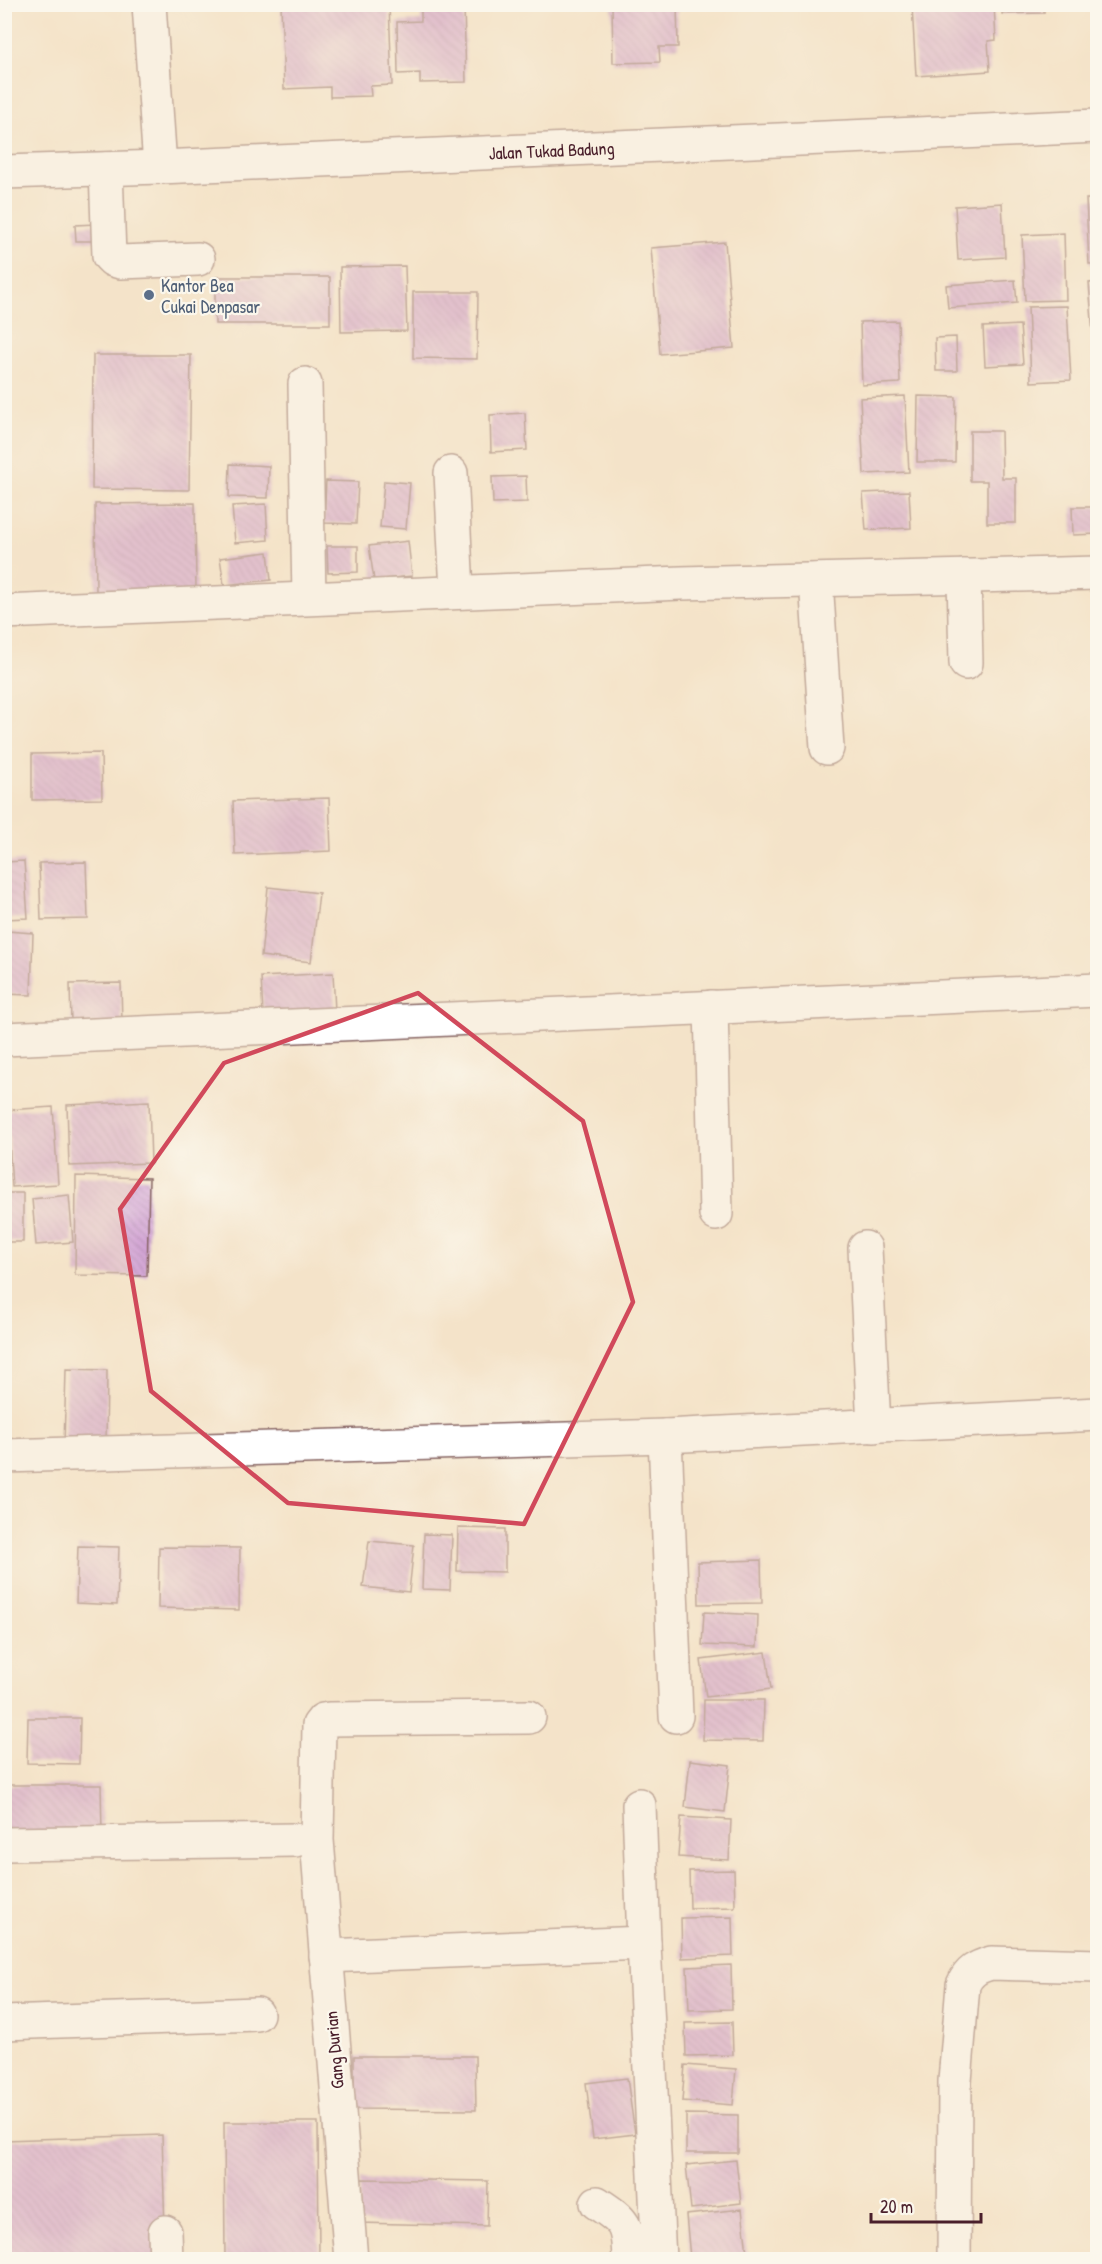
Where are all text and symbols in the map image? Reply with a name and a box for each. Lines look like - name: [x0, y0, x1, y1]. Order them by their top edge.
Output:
- street label: Jalan Tukad Badung: [488, 135, 615, 165]
- place label: Kantor Bea Cukai Denpasar: [161, 273, 260, 319]
- marker: Kantor Bea Cukai Denpasar: [142, 288, 156, 302]
- street label: Gang Durian: [318, 2010, 350, 2090]
- scale bar: [871, 2186, 980, 2224]
- text: 20 m: [880, 2194, 913, 2219]

